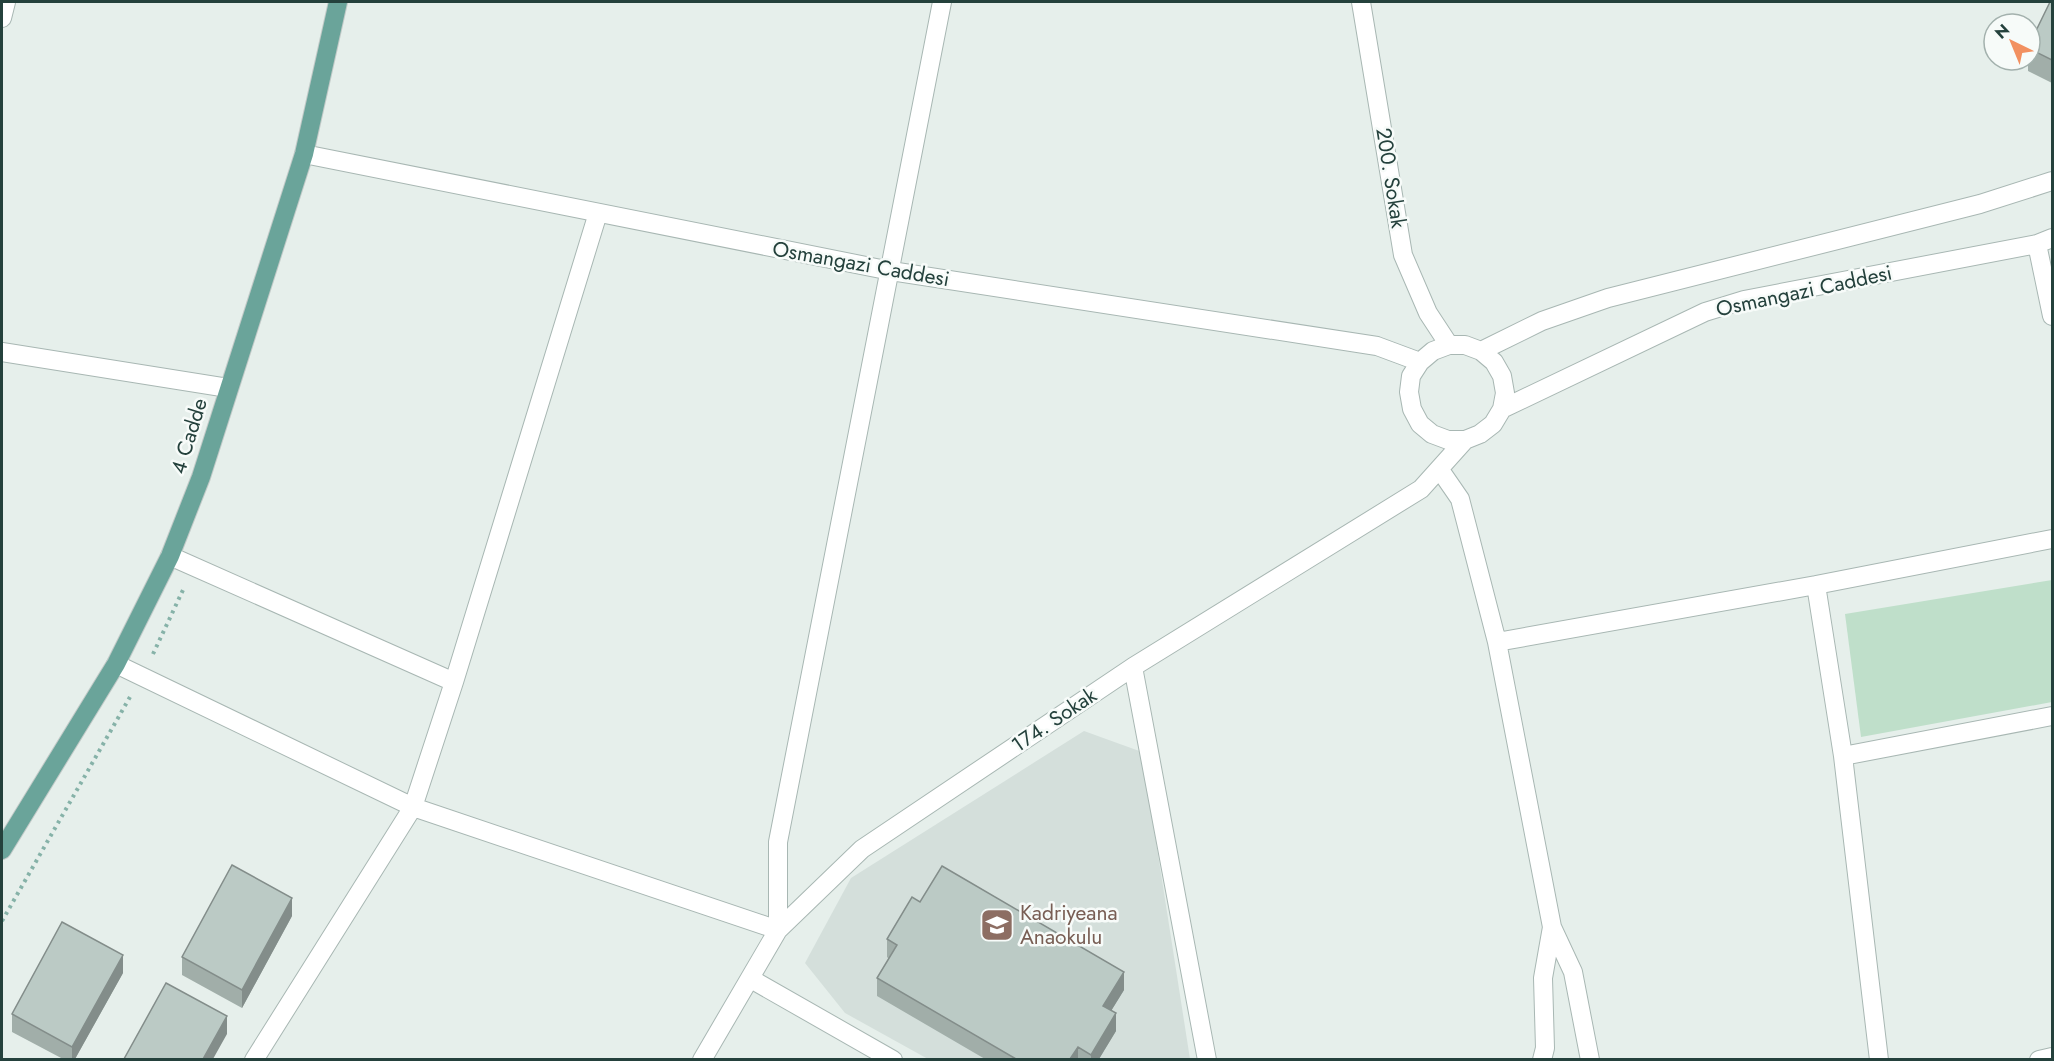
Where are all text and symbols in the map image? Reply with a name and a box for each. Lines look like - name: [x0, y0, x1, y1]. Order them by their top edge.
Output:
- north arrow: [1982, 12, 2042, 72]
- text: N: [1990, 19, 2015, 44]
- street label: 200. Sokak: [1368, 126, 1414, 231]
- street label: Osmangazi Caddesi: [770, 234, 952, 294]
- street label: Osmangazi Caddesi: [1713, 258, 1895, 324]
- street label: 4 Cadde: [163, 394, 215, 478]
- street label: 174. Sokak: [1005, 680, 1103, 760]
- place label: Kadriyeana Anaokulu: [1020, 898, 1118, 952]
- school or university icon: Kadriyeana Anaokulu: [979, 907, 1015, 943]

